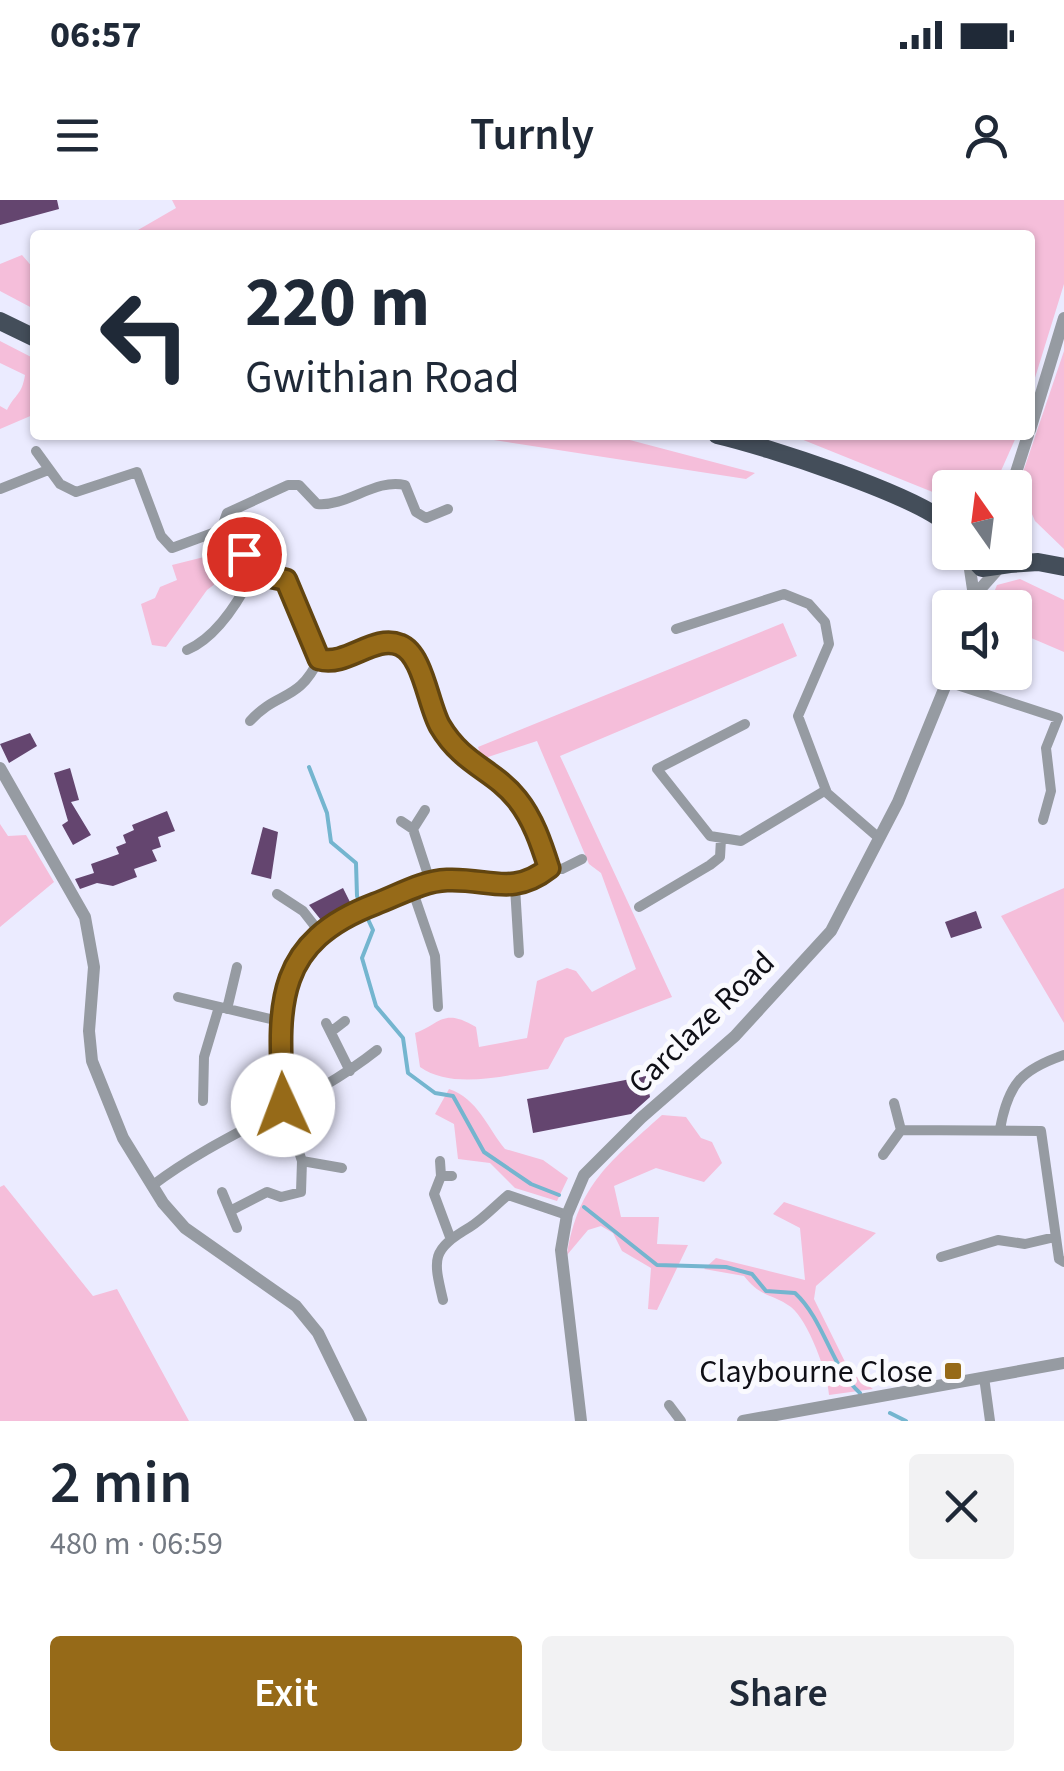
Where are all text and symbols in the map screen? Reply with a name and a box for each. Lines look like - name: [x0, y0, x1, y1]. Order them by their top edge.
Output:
- text: 06:57: [50, 8, 142, 62]
- text: Turnly: [470, 103, 594, 167]
- icon: menu: [50, 108, 105, 163]
- icon: person: [959, 108, 1014, 163]
- text: 220 m: [245, 253, 430, 353]
- icon: left: [80, 270, 210, 400]
- text: Gwithian Road: [245, 346, 520, 410]
- north arrow: [932, 470, 1032, 570]
- map controls: [932, 470, 1032, 690]
- pin: [202, 512, 287, 597]
- icon: arrive: [217, 527, 272, 582]
- button: sound: [932, 590, 1032, 690]
- street label: Carclaze Road: [618, 941, 785, 1105]
- position arrow: [231, 1053, 335, 1157]
- place label: Claybourne Close: [699, 1349, 933, 1395]
- marker: Claybourne Close: [942, 1360, 964, 1382]
- text: 2 min: [50, 1441, 193, 1526]
- button: close: [909, 1454, 1014, 1559]
- text: 480 m · 06:59: [50, 1521, 223, 1567]
- button: Exit: [50, 1636, 522, 1751]
- button: Share: [542, 1636, 1014, 1751]

